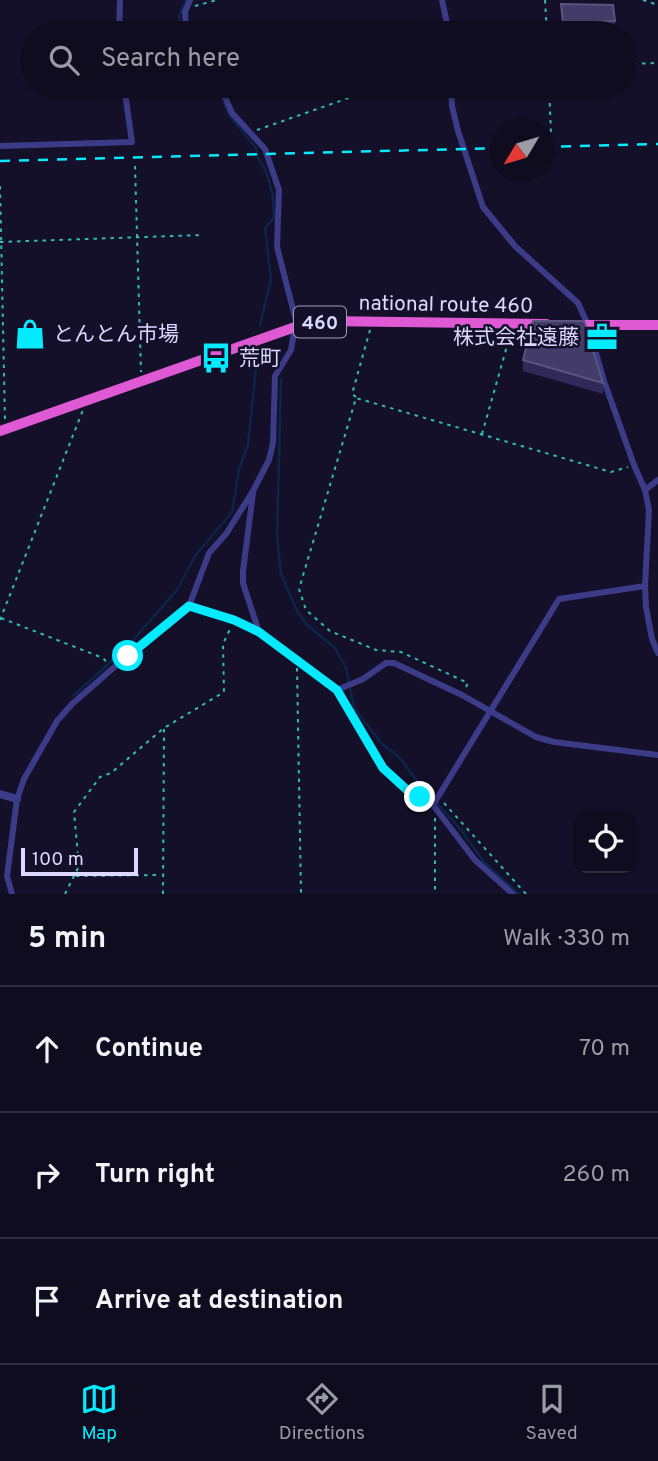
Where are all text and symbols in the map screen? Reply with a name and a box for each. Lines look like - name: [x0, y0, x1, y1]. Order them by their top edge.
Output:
- search box: [21, 21, 637, 98]
- icon: search: [45, 41, 83, 79]
- text: Search here: [101, 43, 240, 76]
- north arrow: [490, 119, 553, 182]
- street label: national route 460: [358, 290, 534, 321]
- road number: 460: [294, 306, 346, 338]
- shop icon: とんとん市場: [13, 317, 47, 351]
- office icon: 株式会社遠藤: [585, 320, 619, 354]
- place label: とんとん市場: [53, 322, 179, 349]
- place label: 株式会社遠藤: [453, 325, 579, 352]
- bus stop icon: 荒町: [199, 341, 233, 375]
- place label: 荒町: [239, 346, 281, 373]
- route start: [112, 640, 143, 671]
- route end: [404, 781, 435, 812]
- map controls: [574, 810, 637, 873]
- button: locate: [574, 810, 637, 873]
- scale bar: [21, 845, 138, 877]
- text: 100 m: [32, 848, 84, 872]
- text: 5 min: [28, 921, 106, 958]
- text: Walk · 330 m: [503, 925, 630, 954]
- icon: ahead: [28, 1030, 66, 1068]
- text: Continue: [95, 1033, 203, 1066]
- text: 70 m: [579, 1035, 630, 1064]
- icon: right: [28, 1156, 66, 1194]
- text: Turn right: [95, 1159, 215, 1192]
- text: 260 m: [563, 1161, 630, 1190]
- icon: arrive: [28, 1282, 66, 1320]
- text: Arrive at destination: [95, 1285, 343, 1318]
- tab: Map: [80, 1380, 118, 1446]
- tab: Directions: [279, 1380, 365, 1446]
- tab: Saved: [526, 1380, 578, 1446]

